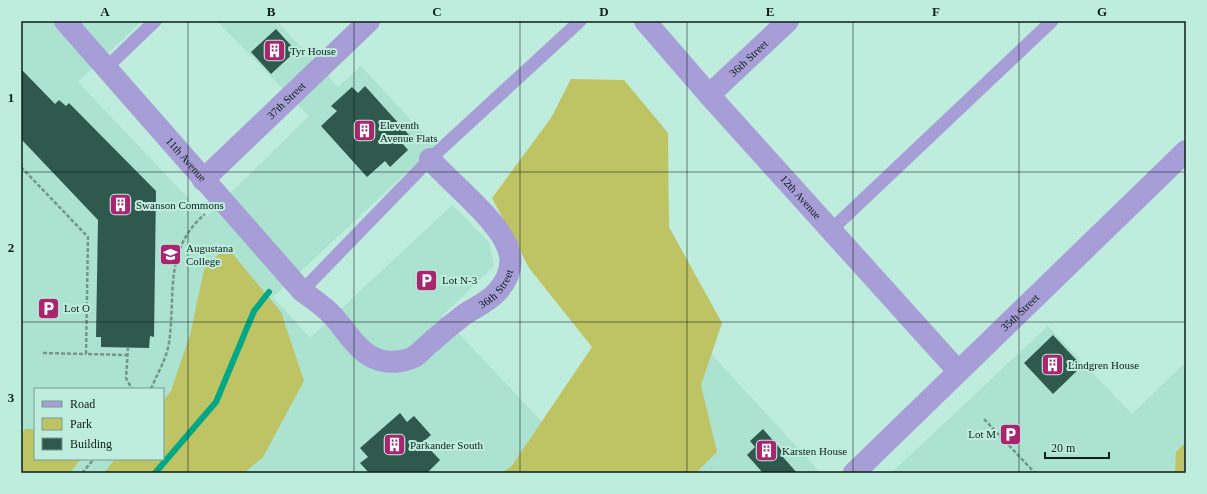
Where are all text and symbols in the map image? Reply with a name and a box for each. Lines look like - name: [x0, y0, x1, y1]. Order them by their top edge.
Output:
- text: A: [100, 4, 110, 19]
- text: B: [267, 4, 276, 19]
- text: C: [432, 4, 442, 19]
- text: D: [599, 4, 609, 19]
- text: E: [766, 4, 774, 19]
- text: F: [932, 4, 940, 19]
- text: G: [1097, 4, 1107, 19]
- street label: 36th Street: [727, 37, 770, 79]
- building icon: Tyr House: [261, 38, 287, 64]
- place label: Tyr House: [290, 45, 336, 57]
- street label: 37th Street: [265, 80, 308, 121]
- text: 1: [8, 90, 14, 105]
- building icon: Eleventh Avenue Flats: [352, 118, 378, 144]
- place label: Eleventh Avenue Flats: [380, 119, 438, 144]
- street label: 11th Avenue: [164, 135, 209, 184]
- street label: 12th Avenue: [778, 172, 824, 221]
- building icon: Swanson Commons: [107, 192, 133, 218]
- place label: Swanson Commons: [136, 199, 224, 211]
- text: 2: [8, 240, 14, 255]
- school or university icon: Augustana College: [157, 241, 183, 267]
- place label: Augustana College: [186, 242, 233, 267]
- parking icon: Lot N-3: [413, 267, 439, 293]
- street label: 36th Street: [476, 268, 515, 311]
- place label: Lot N-3: [442, 274, 478, 286]
- street label: 35th Street: [998, 291, 1041, 333]
- parking icon: Lot O: [36, 295, 62, 321]
- place label: Lot O: [64, 302, 90, 314]
- building icon: Lindgren House: [1040, 352, 1066, 378]
- place label: Lindgren House: [1068, 359, 1139, 371]
- legend: [34, 388, 164, 460]
- text: 3: [8, 390, 15, 405]
- text: Road: [70, 397, 95, 411]
- text: Park: [70, 417, 92, 431]
- parking icon: Lot M: [998, 421, 1024, 447]
- place label: Lot M: [968, 428, 996, 440]
- building icon: Parkander South: [382, 432, 408, 458]
- scale bar: [1045, 434, 1109, 460]
- text: Building: [70, 437, 112, 451]
- building icon: Karsten House: [754, 438, 780, 464]
- place label: Parkander South: [410, 439, 484, 451]
- text: 20 m: [1051, 441, 1076, 455]
- place label: Karsten House: [782, 445, 847, 457]

